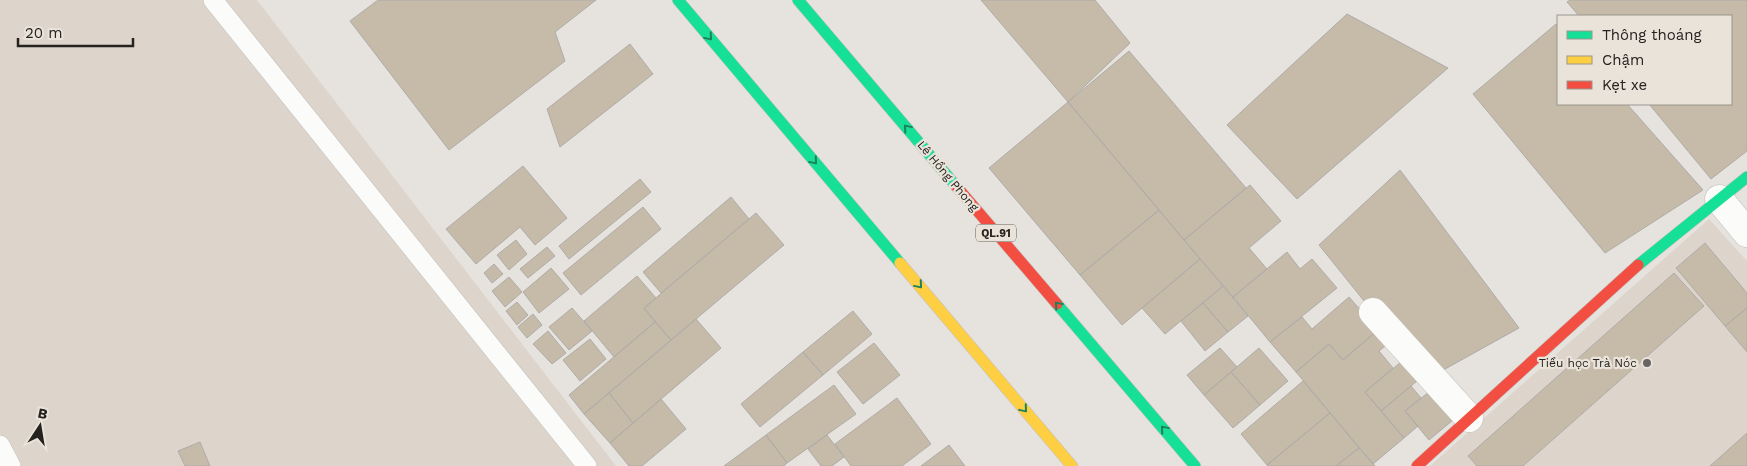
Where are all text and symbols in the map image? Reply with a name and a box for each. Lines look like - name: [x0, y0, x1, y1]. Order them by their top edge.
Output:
- scale bar: [18, 15, 132, 47]
- legend: [1557, 15, 1732, 105]
- text: 20 m: [25, 24, 63, 42]
- text: Thông thoáng: [1602, 26, 1701, 44]
- one-way arrow: [703, 32, 712, 41]
- text: Chậm: [1602, 51, 1644, 69]
- text: Kẹt xe: [1602, 76, 1647, 94]
- one-way arrow: [904, 125, 913, 134]
- street label: Lê Hồng Phong: [914, 138, 982, 215]
- one-way arrow: [808, 155, 817, 164]
- road number: QL.91: [976, 224, 1016, 242]
- one-way arrow: [914, 279, 922, 288]
- one-way arrow: [1055, 302, 1064, 311]
- place label: Tiểu học Trà Nóc: [1539, 356, 1637, 370]
- marker: Tiểu học Trà Nóc: [1641, 357, 1653, 369]
- north arrow: [15, 401, 65, 451]
- one-way arrow: [1019, 403, 1027, 412]
- text: B: [36, 404, 49, 422]
- one-way arrow: [1161, 426, 1169, 435]

